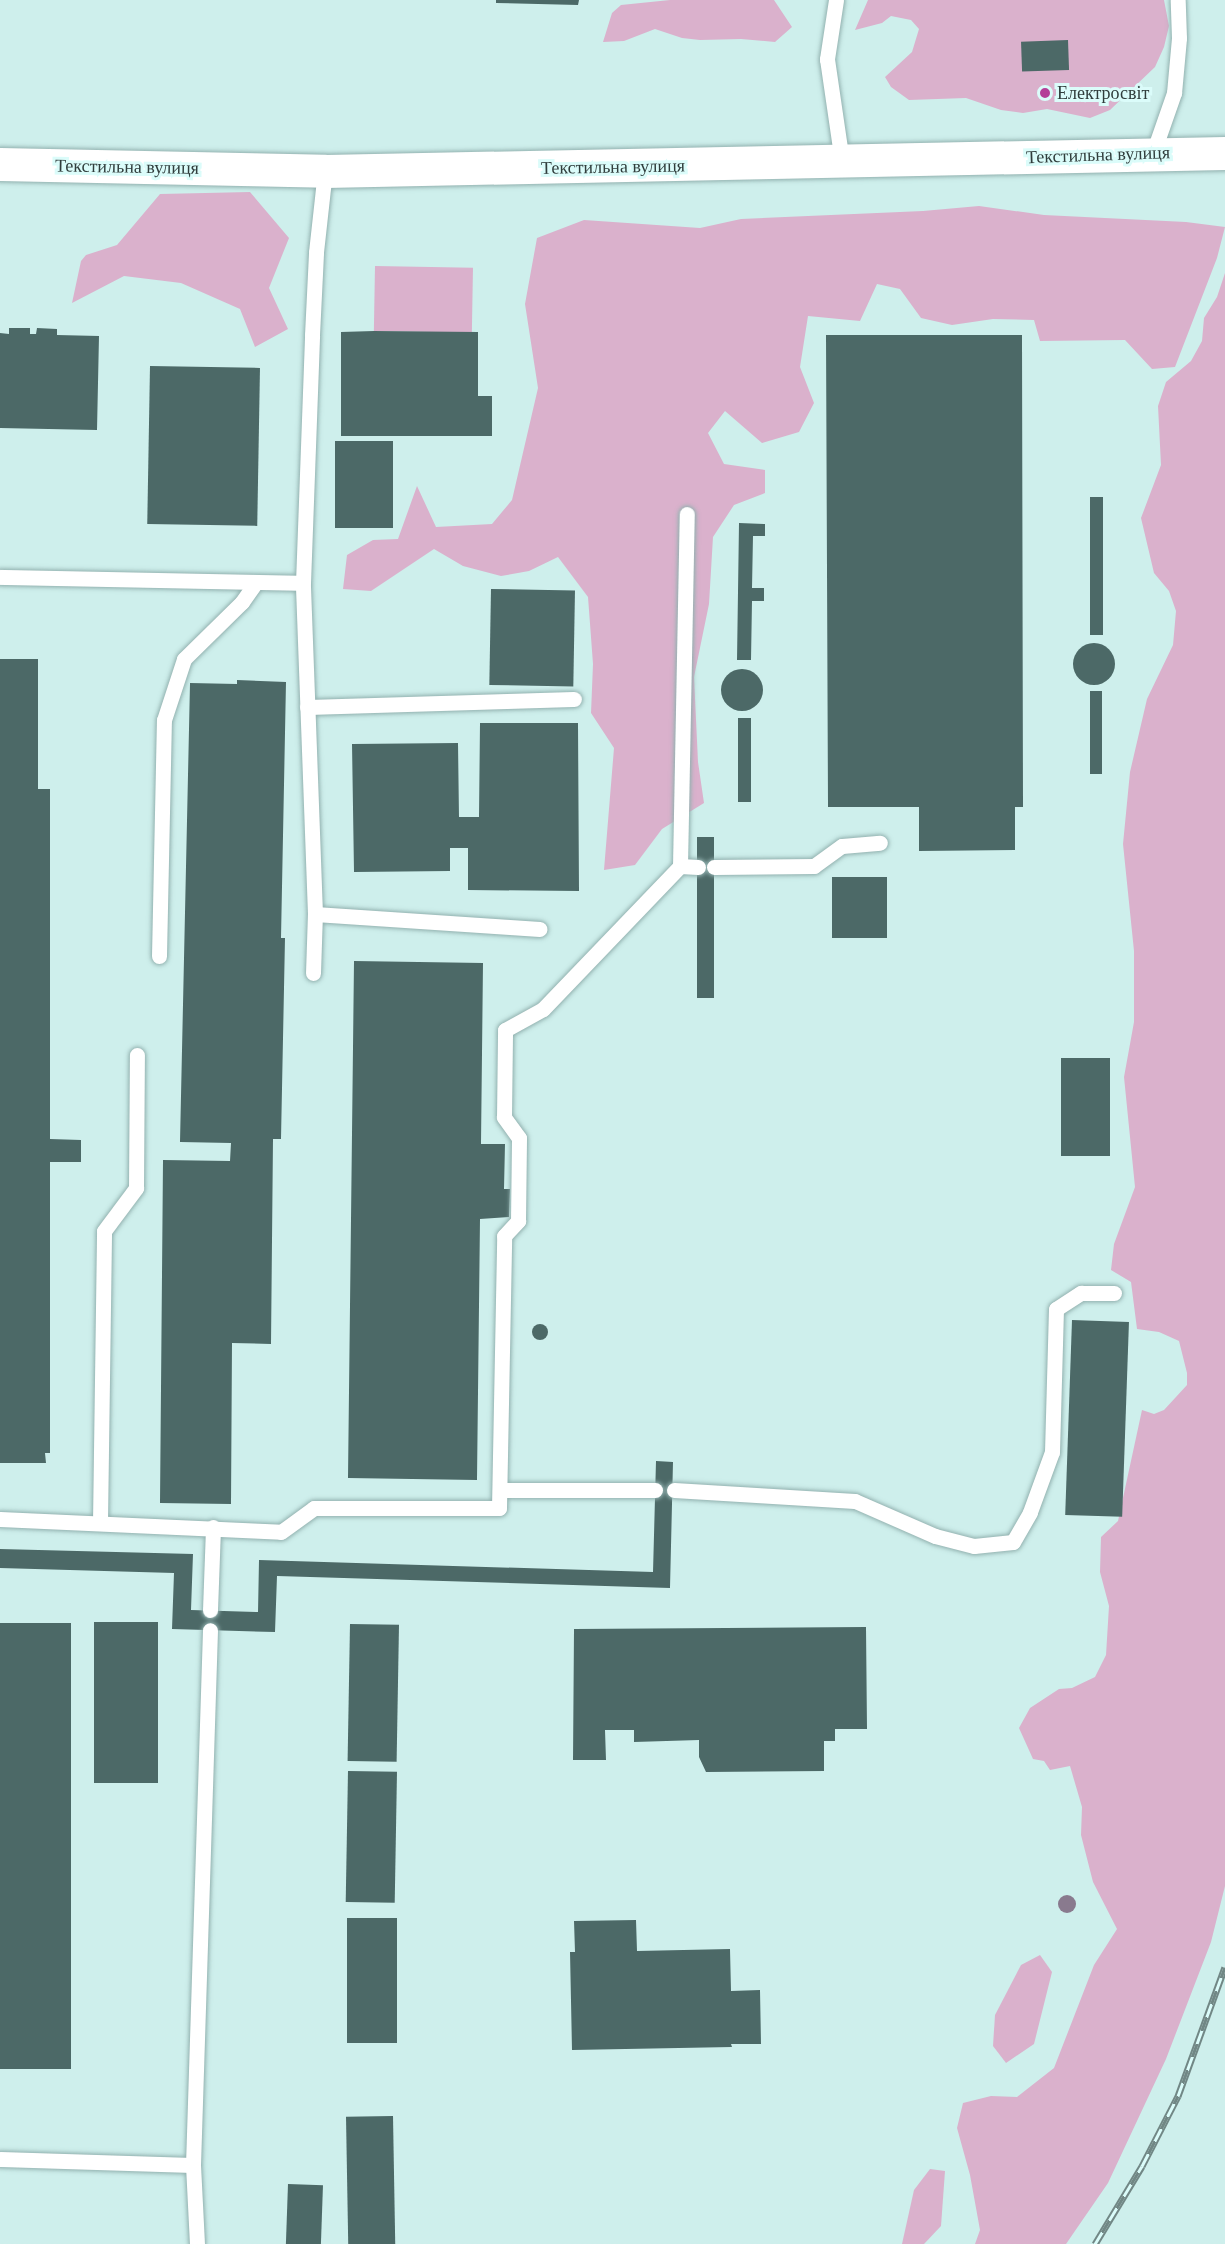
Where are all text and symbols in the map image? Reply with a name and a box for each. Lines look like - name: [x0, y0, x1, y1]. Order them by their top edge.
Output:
- place label: Електросвіт: [1057, 82, 1149, 104]
- marker: Електросвіт: [1038, 86, 1052, 100]
- street label: Текстильна вулиця: [1026, 142, 1170, 168]
- street label: Текстильна вулиця: [55, 155, 199, 179]
- street label: Текстильна вулиця: [541, 155, 685, 179]

